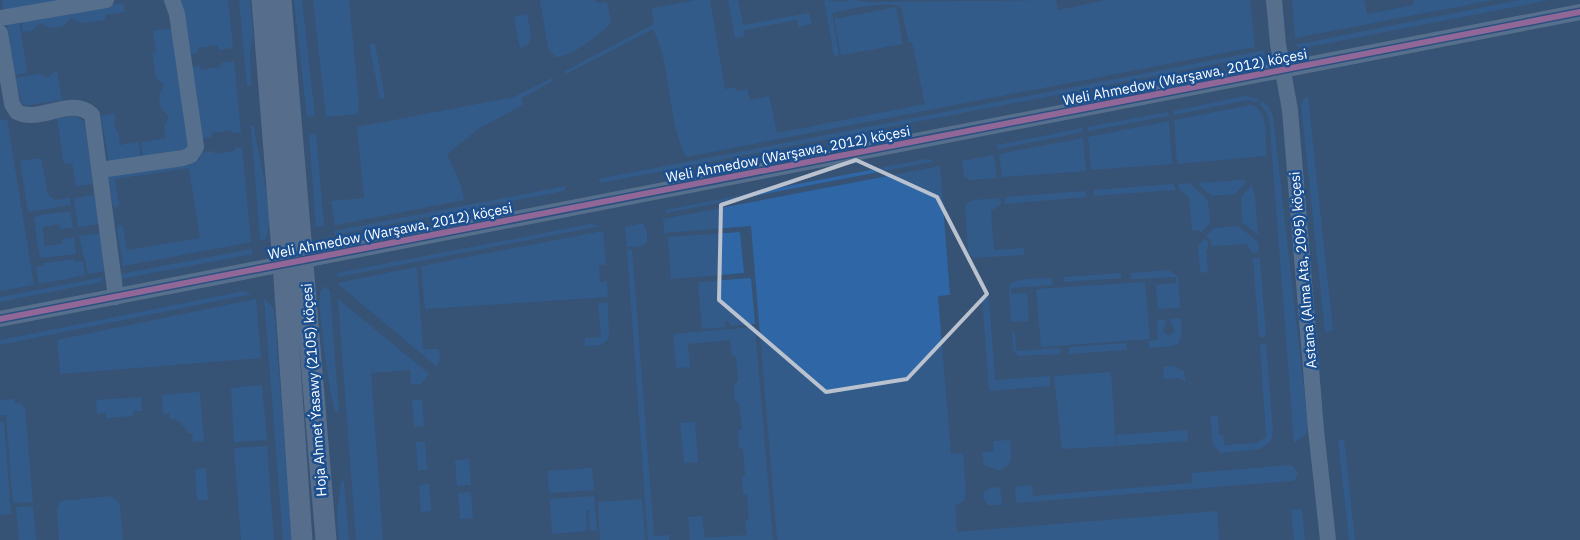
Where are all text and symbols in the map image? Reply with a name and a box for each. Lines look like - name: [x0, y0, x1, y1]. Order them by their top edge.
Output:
- street label: Weli Ahmedow (Warşawa, 2012) köçesi: [1061, 44, 1309, 110]
- street label: Weli Ahmedow (Warşawa, 2012) köçesi: [664, 121, 912, 187]
- street label: Astana (Alma Ata, 2095) köçesi: [1285, 171, 1321, 369]
- street label: Weli Ahmedow (Warşawa, 2012) köçesi: [266, 198, 514, 264]
- street label: Hoja Ahmet Ýasawy (2105) köçesi: [297, 283, 330, 497]

